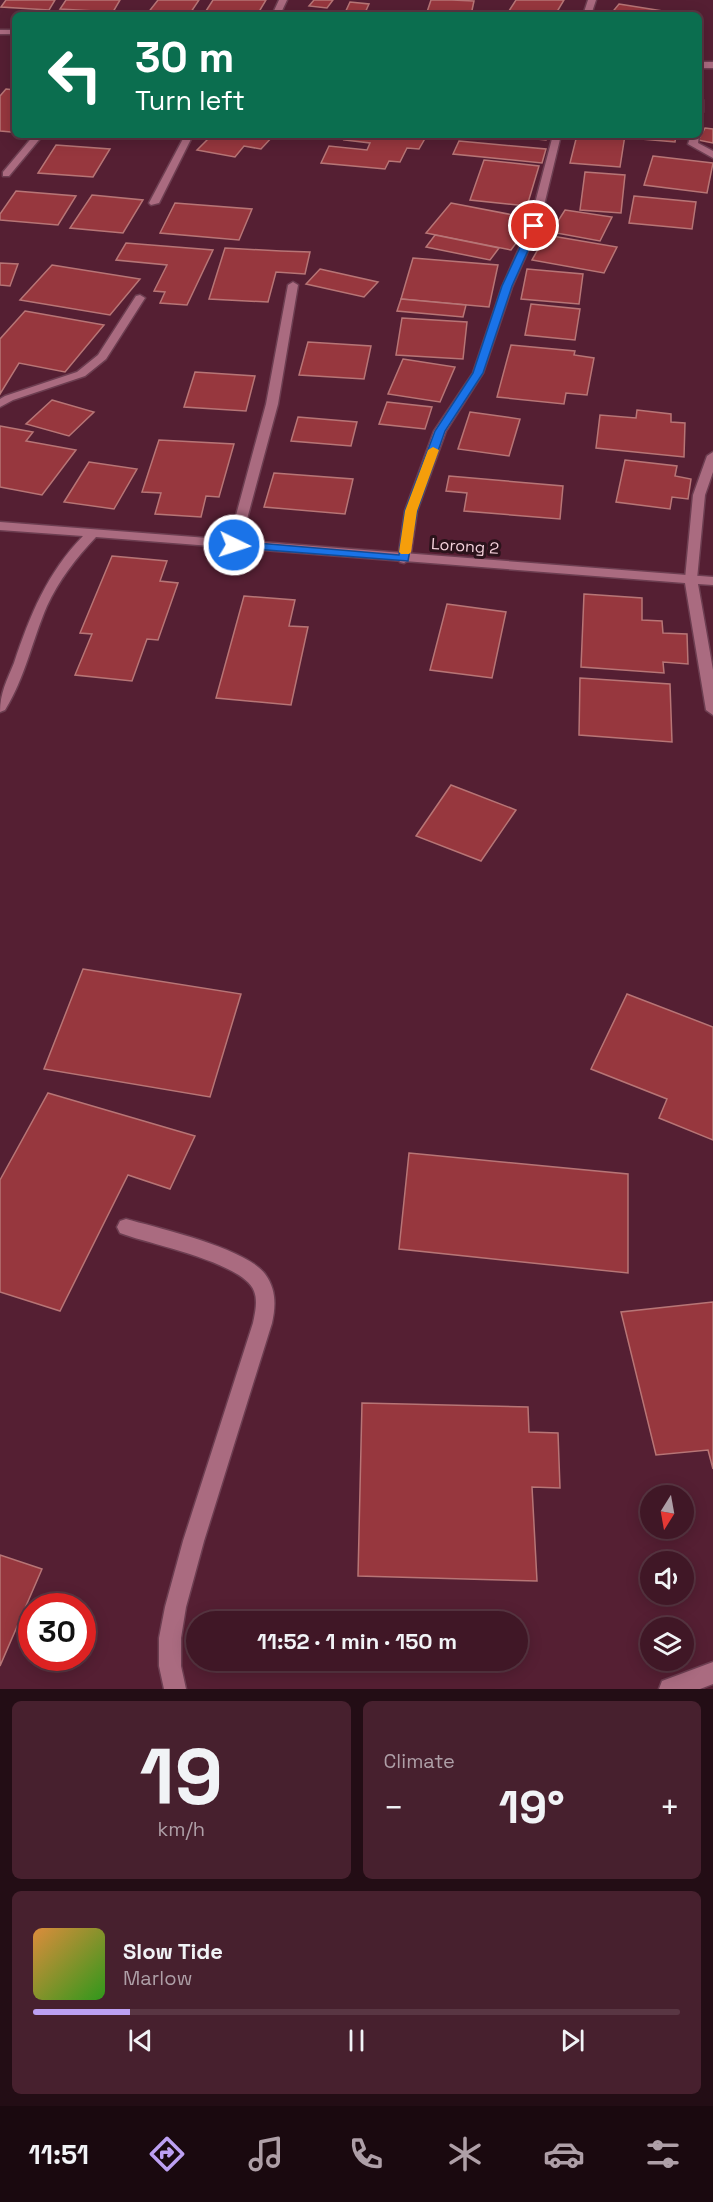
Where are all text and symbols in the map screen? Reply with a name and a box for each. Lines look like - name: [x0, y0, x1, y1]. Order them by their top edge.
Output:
- text: 30 m: [135, 31, 234, 84]
- icon: left: [36, 36, 114, 114]
- text: Turn left: [135, 83, 245, 118]
- pin: [508, 200, 559, 251]
- icon: arrive: [517, 209, 550, 242]
- position arrow: [202, 513, 266, 577]
- street label: Lorong 2: [430, 533, 500, 559]
- north arrow: [640, 1485, 694, 1539]
- map controls: [640, 1485, 694, 1671]
- button: sound: [640, 1551, 694, 1605]
- speed limit sign: 30: [18, 1593, 96, 1671]
- button: layers: [640, 1617, 694, 1671]
- text: 11:52 · 1 min · 150 m: [257, 1627, 457, 1655]
- text: 19: [140, 1727, 223, 1827]
- text: Climate: [384, 1748, 455, 1774]
- text: 19°: [499, 1779, 565, 1836]
- text: −: [384, 1787, 404, 1829]
- text: +: [660, 1787, 680, 1829]
- text: km/h: [157, 1816, 205, 1842]
- text: Slow Tide: [123, 1937, 223, 1965]
- text: Marlow: [123, 1965, 192, 1991]
- icon: previous: [124, 2024, 157, 2057]
- icon: pause: [340, 2024, 373, 2057]
- icon: next: [556, 2024, 589, 2057]
- icon: directions: [146, 2133, 188, 2175]
- icon: music: [245, 2133, 287, 2175]
- icon: phone: [345, 2133, 387, 2175]
- icon: climate: [444, 2133, 486, 2175]
- icon: car: [543, 2133, 585, 2175]
- icon: filters: [642, 2133, 684, 2175]
- text: 11:51: [29, 2137, 89, 2172]

